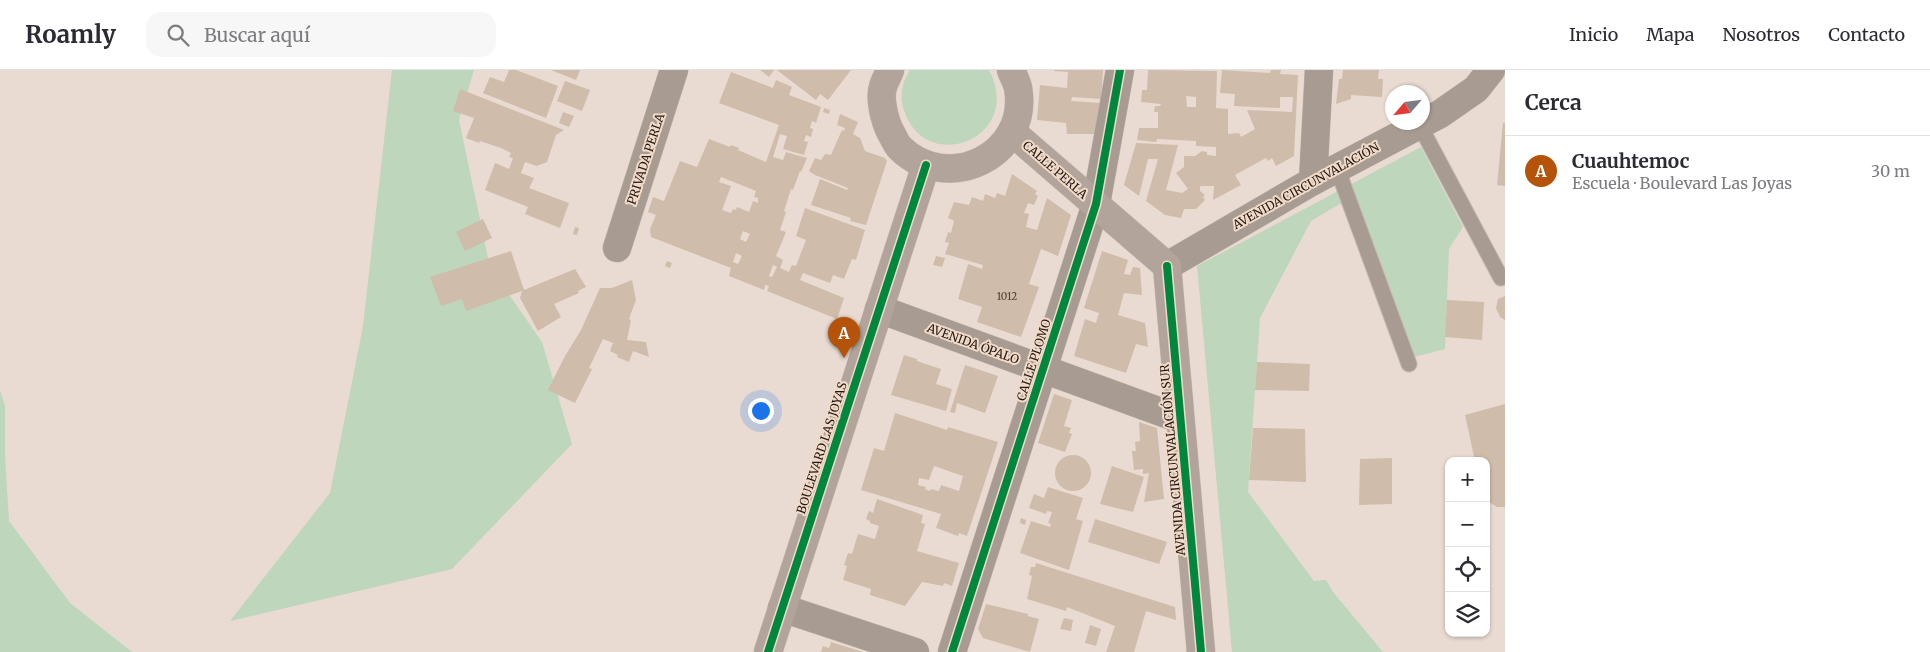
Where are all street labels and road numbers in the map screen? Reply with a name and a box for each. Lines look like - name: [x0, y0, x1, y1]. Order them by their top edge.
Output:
- street label: PRIVADA PERLA: [624, 111, 668, 207]
- street label: CALLE PERLA: [1020, 137, 1091, 202]
- street label: AVENIDA CIRCUNVALACIÓN: [1229, 139, 1382, 233]
- street label: CALLE PLOMO: [1013, 317, 1054, 403]
- street label: AVENIDA ÓPALO: [924, 320, 1022, 367]
- street label: AVENIDA CIRCUNVALACIÓN SUR: [1157, 363, 1188, 557]
- street label: BOULEVARD LAS JOYAS: [793, 380, 850, 516]

